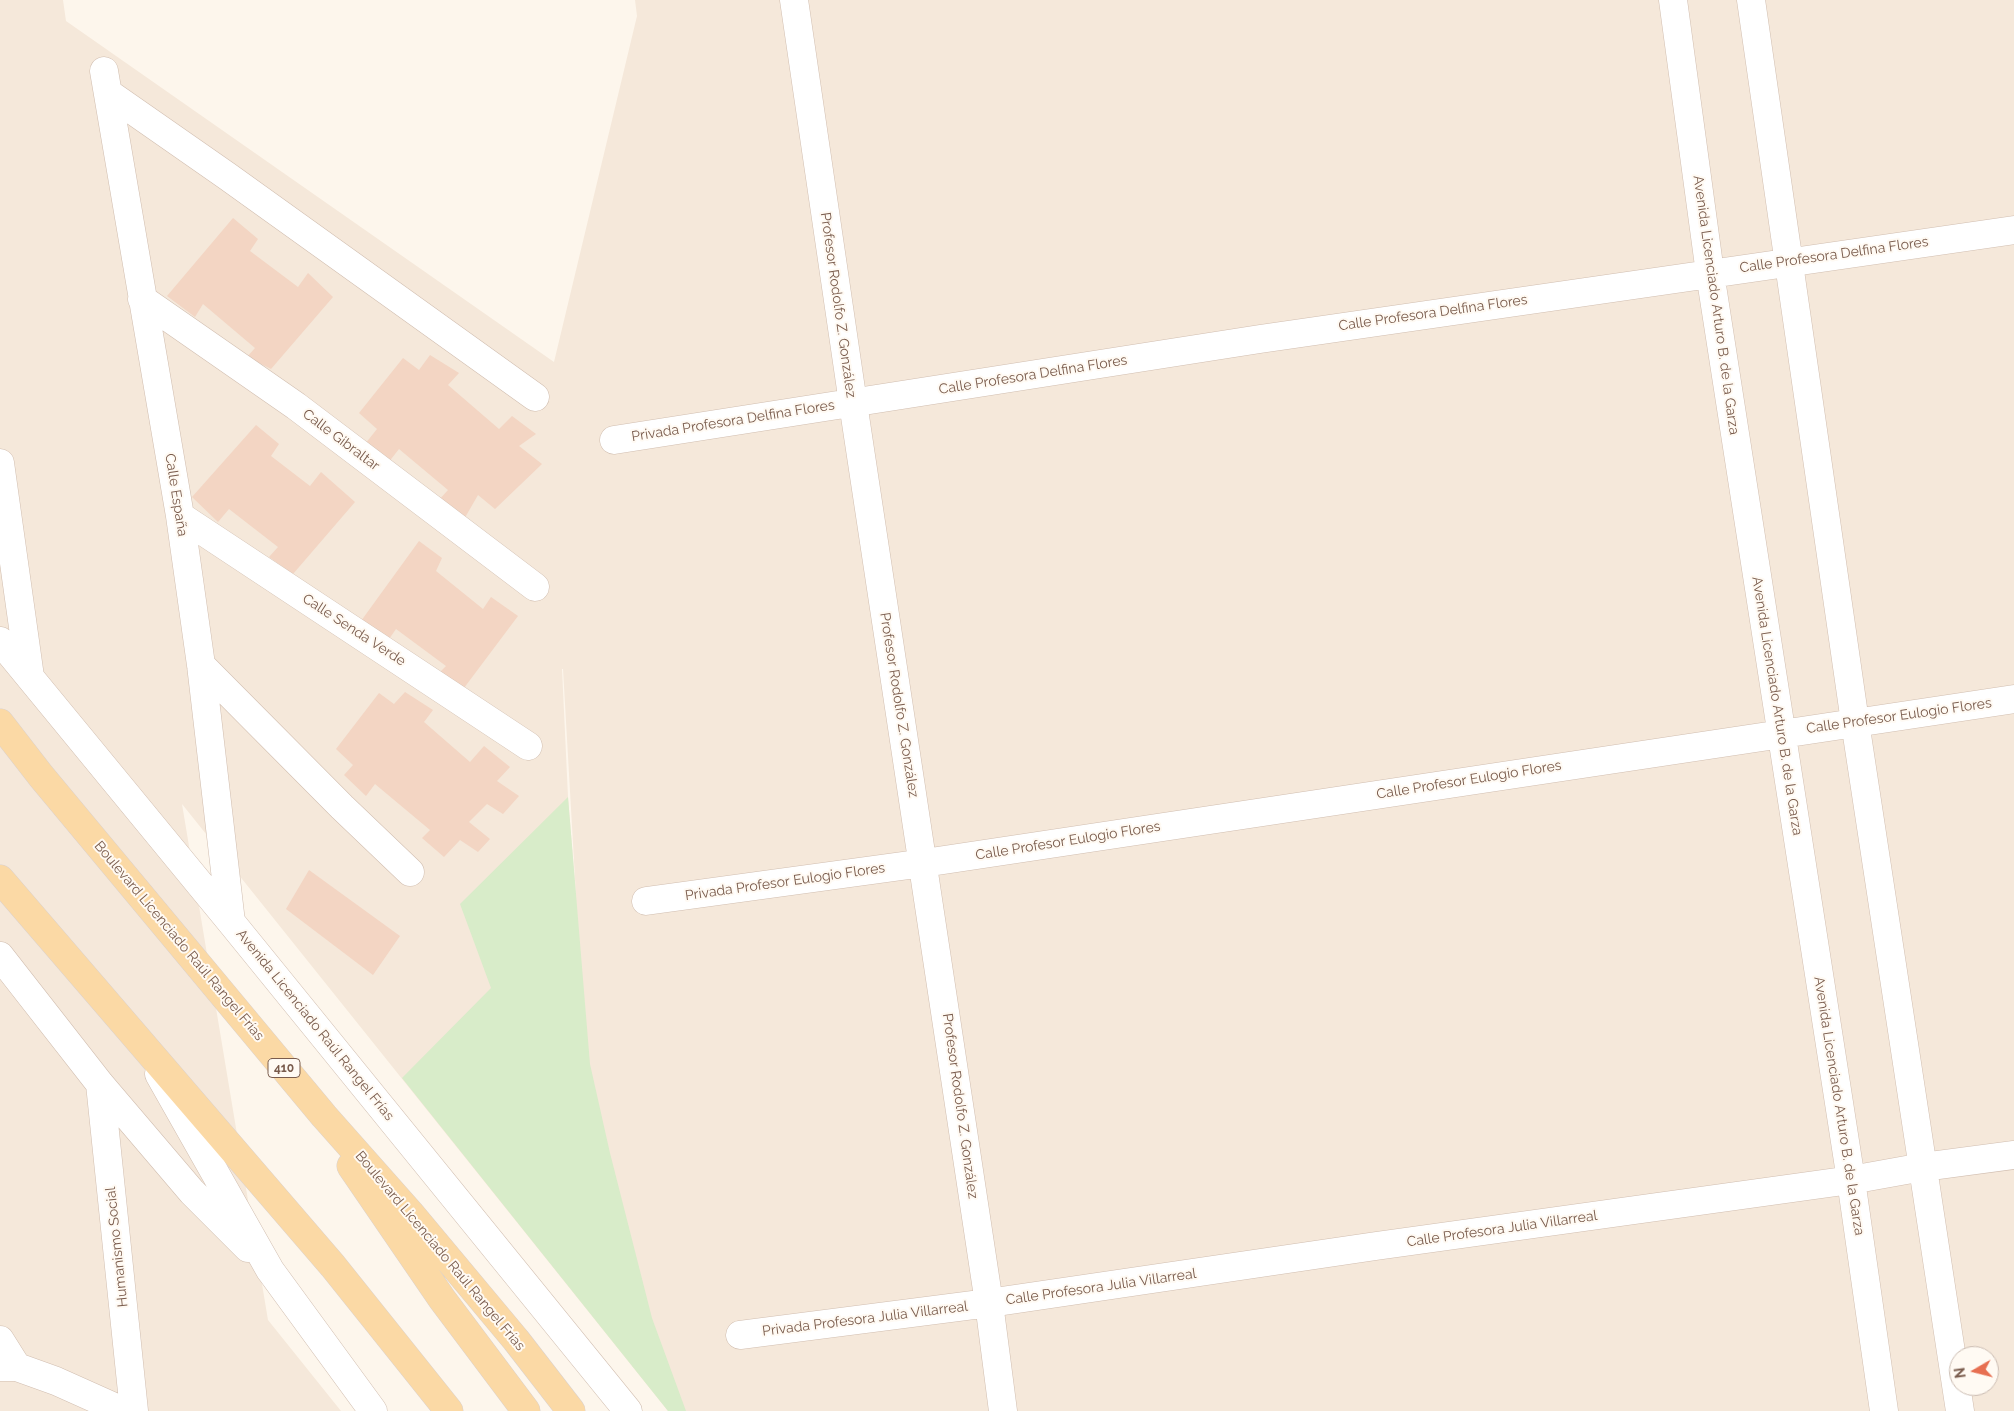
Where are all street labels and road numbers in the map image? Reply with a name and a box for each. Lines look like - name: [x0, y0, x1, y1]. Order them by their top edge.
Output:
- street label: Avenida Licenciado Arturo B. de la Garza: [1689, 174, 1743, 436]
- street label: Profesor Rodolfo Z. González: [817, 211, 859, 399]
- street label: Calle Profesora Delfina Flores: [1738, 233, 1930, 277]
- street label: Calle Profesora Delfina Flores: [1337, 291, 1529, 335]
- street label: Calle Profesora Delfina Flores: [938, 352, 1128, 398]
- street label: Privada Profesora Delfina Flores: [630, 397, 836, 445]
- street label: Calle Gibraltar: [299, 406, 383, 474]
- street label: Calle España: [161, 452, 191, 538]
- street label: Avenida Licenciado Arturo B. de la Garza: [1748, 575, 1806, 837]
- street label: Calle Senda Verde: [299, 590, 409, 670]
- street label: Profesor Rodolfo Z. González: [876, 611, 922, 799]
- street label: Calle Profesor Eulogio Flores: [1805, 695, 1993, 737]
- street label: Calle Profesor Eulogio Flores: [1375, 757, 1563, 803]
- street label: Calle Profesor Eulogio Flores: [974, 818, 1162, 864]
- street label: Boulevard Licenciado Raúl Rangel Frías: [90, 838, 268, 1044]
- street label: Privada Profesor Eulogio Flores: [684, 860, 886, 904]
- street label: Avenida Licenciado Raúl Rangel Frías: [233, 926, 397, 1124]
- street label: Avenida Licenciado Arturo B. de la Garza: [1810, 975, 1868, 1237]
- street label: Profesor Rodolfo Z. González: [939, 1012, 981, 1200]
- road number: 410: [268, 1058, 300, 1078]
- street label: Boulevard Licenciado Raúl Rangel Frías: [351, 1148, 529, 1354]
- street label: Humanismo Social: [102, 1186, 132, 1308]
- street label: Calle Profesora Julia Villarreal: [1406, 1207, 1598, 1251]
- street label: Calle Profesora Julia Villarreal: [1005, 1265, 1197, 1309]
- street label: Privada Profesora Julia Villarreal: [761, 1298, 969, 1340]

